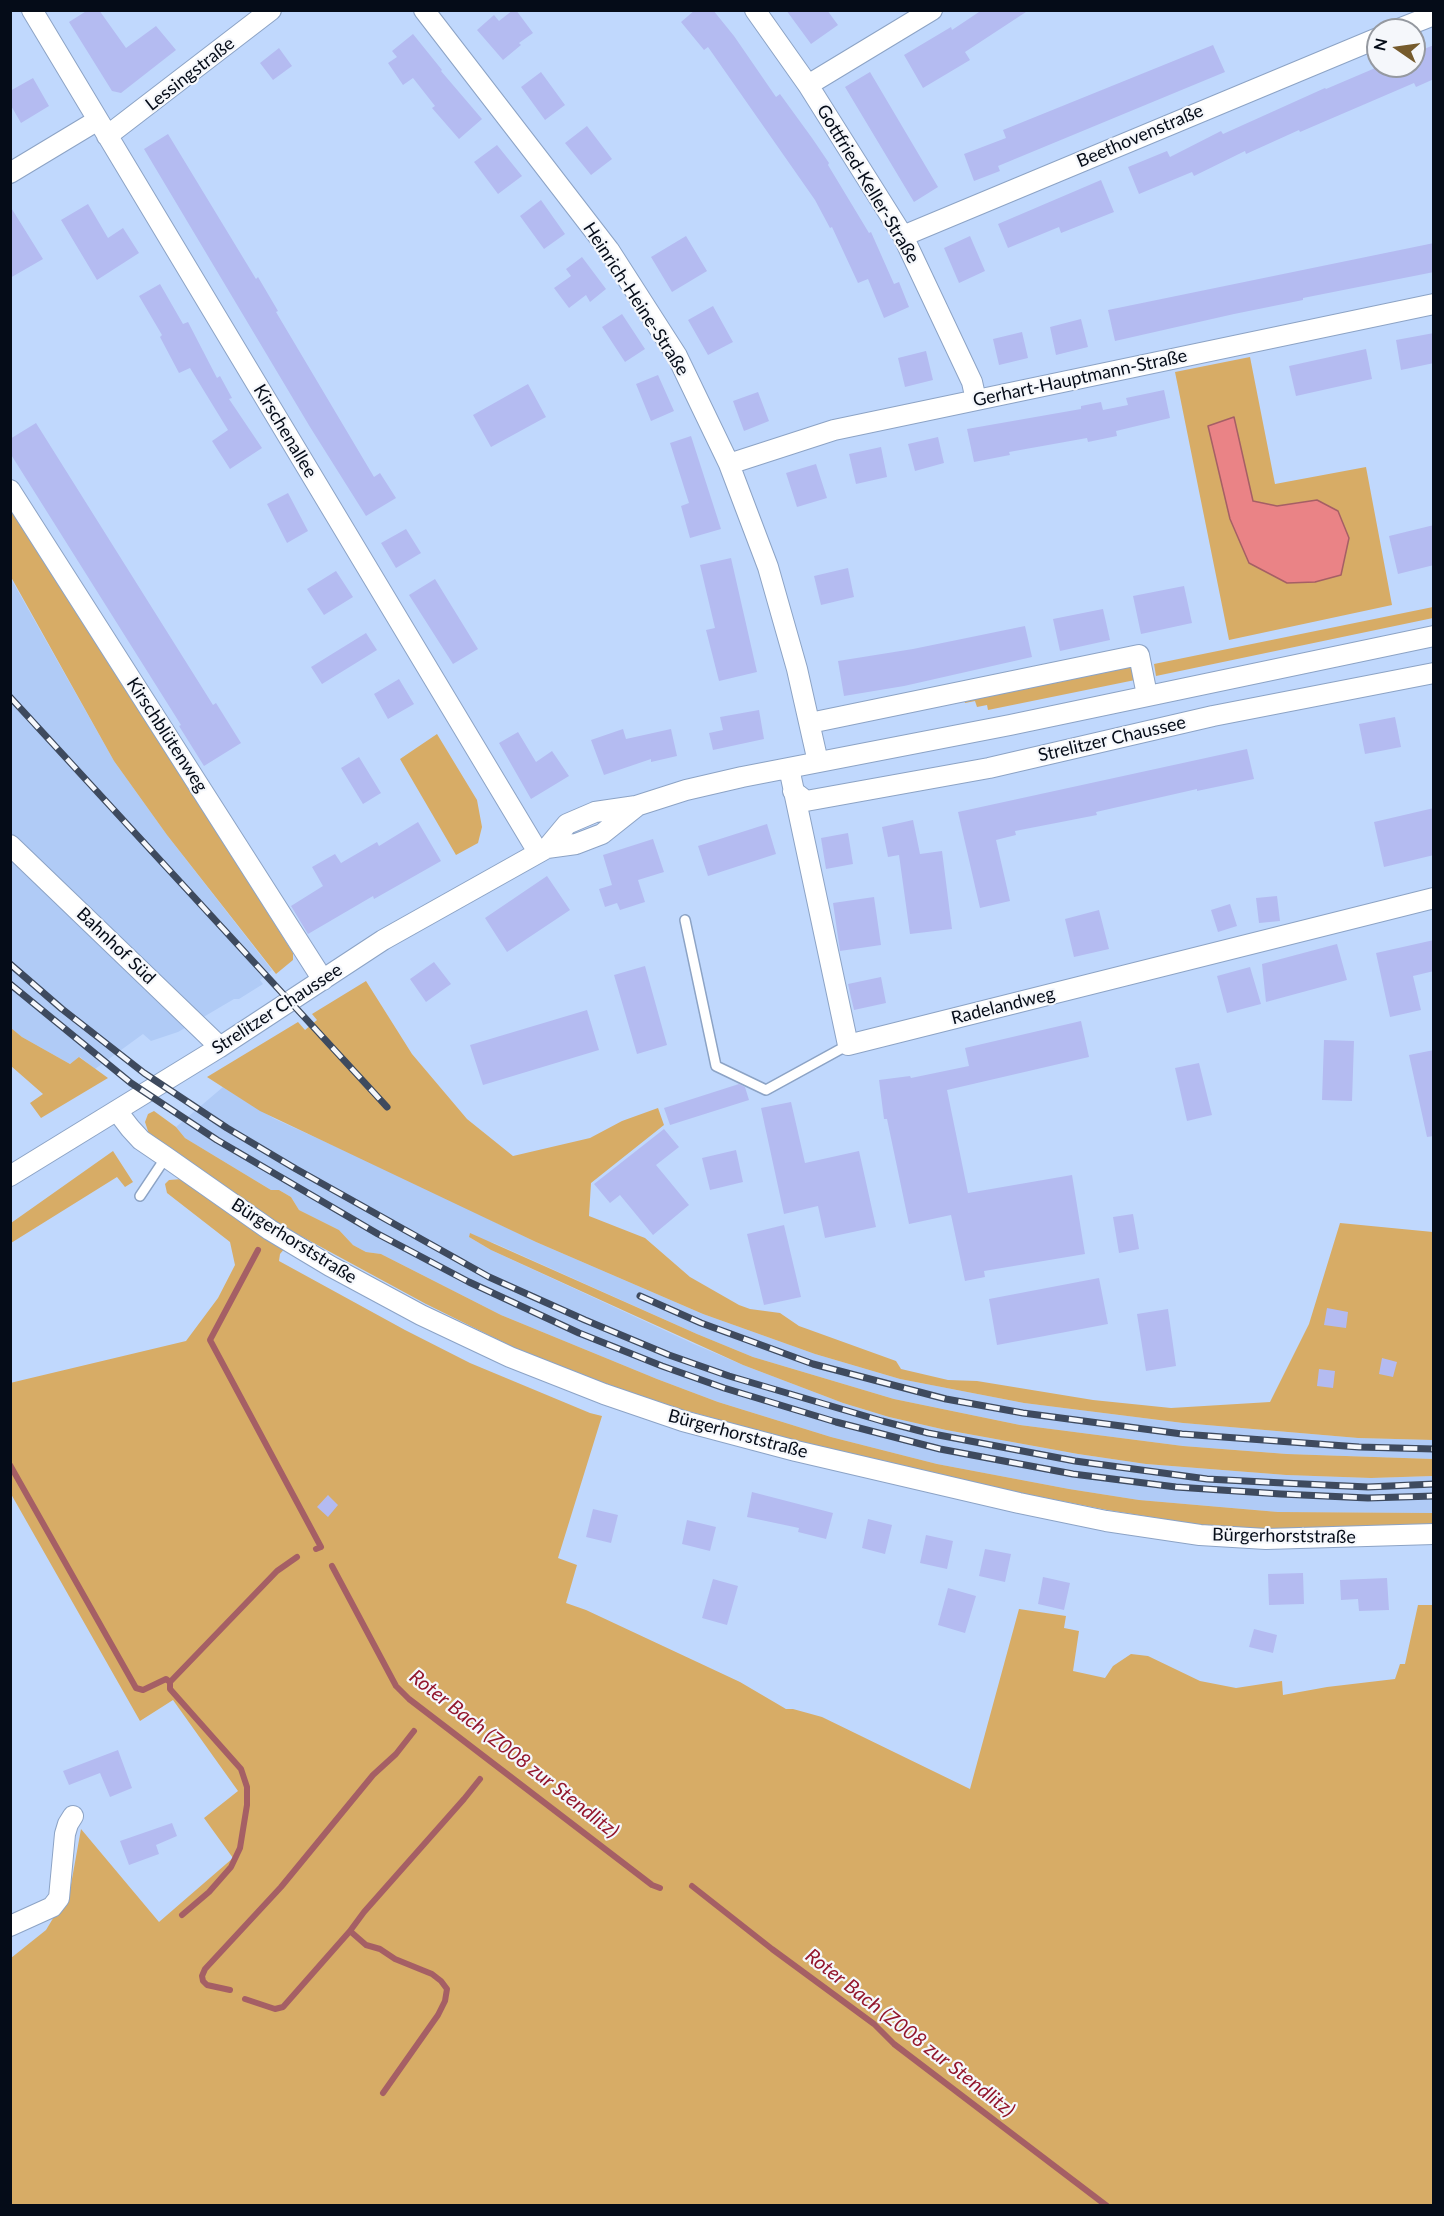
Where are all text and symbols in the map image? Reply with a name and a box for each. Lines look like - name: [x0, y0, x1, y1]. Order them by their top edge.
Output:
- north arrow: [1366, 18, 1426, 78]
- street label: Lessingstraße: [141, 33, 239, 115]
- text: N: [1369, 36, 1391, 52]
- street label: Beethovenstraße: [1074, 100, 1206, 172]
- street label: Gottfried-Keller-Straße: [812, 101, 924, 267]
- street label: Heinrich-Heine-Straße: [578, 218, 694, 380]
- street label: Gerhart-Hauptmann-Straße: [971, 345, 1189, 411]
- street label: Kirschenallee: [249, 380, 321, 482]
- street label: Kirschblütenweg: [122, 674, 212, 796]
- street label: Strelitzer Chaussee: [1036, 712, 1188, 766]
- street label: Bahnhof Süd: [72, 903, 160, 989]
- street label: Strelitzer Chaussee: [208, 959, 346, 1059]
- street label: Radelandweg: [949, 983, 1057, 1029]
- street label: Bürgerhorststraße: [227, 1194, 361, 1288]
- street label: Bürgerhorststraße: [666, 1405, 810, 1463]
- street label: Bürgerhorststraße: [1212, 1524, 1356, 1548]
- water label: Roter Bach (Z008 zur Stendlitz): [404, 1665, 624, 1843]
- water label: Roter Bach (Z008 zur Stendlitz): [800, 1944, 1020, 2122]

